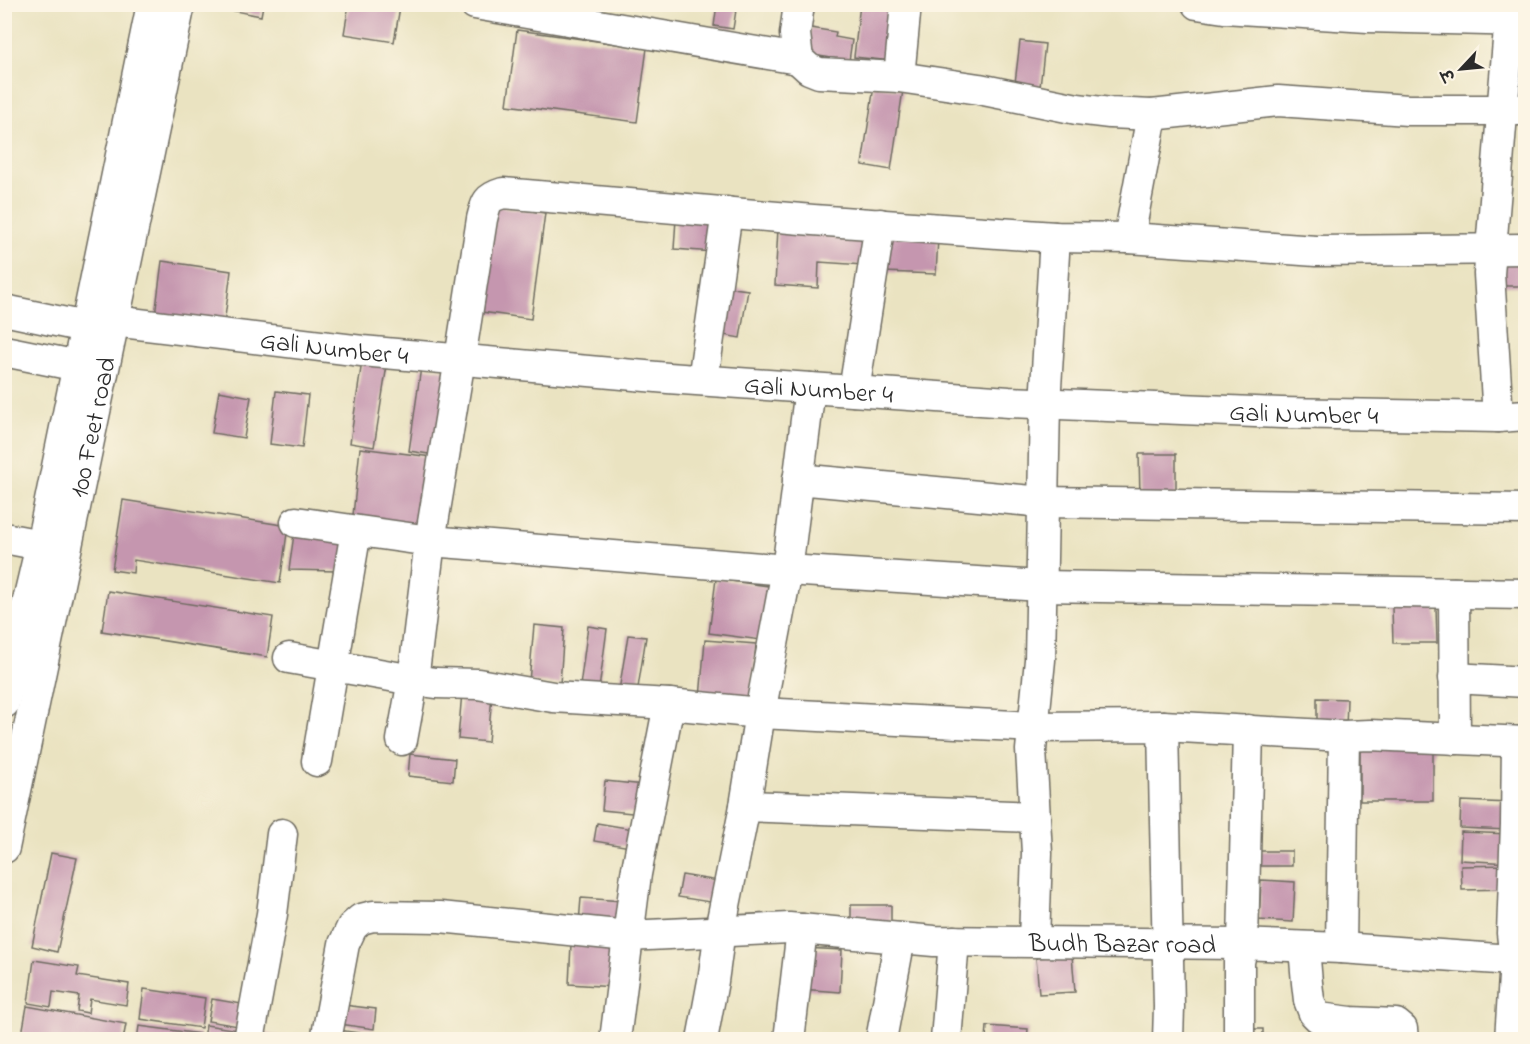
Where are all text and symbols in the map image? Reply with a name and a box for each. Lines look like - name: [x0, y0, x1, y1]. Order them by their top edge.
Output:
- north arrow: [1431, 39, 1491, 99]
- text: उ: [1436, 63, 1463, 87]
- street label: Gali Number 4: [258, 323, 410, 377]
- street label: 100 Feet road: [62, 353, 128, 502]
- street label: Gali Number 4: [743, 367, 894, 416]
- street label: Gali Number 4: [1229, 395, 1379, 437]
- street label: Budh Bazar road: [1028, 926, 1216, 966]

